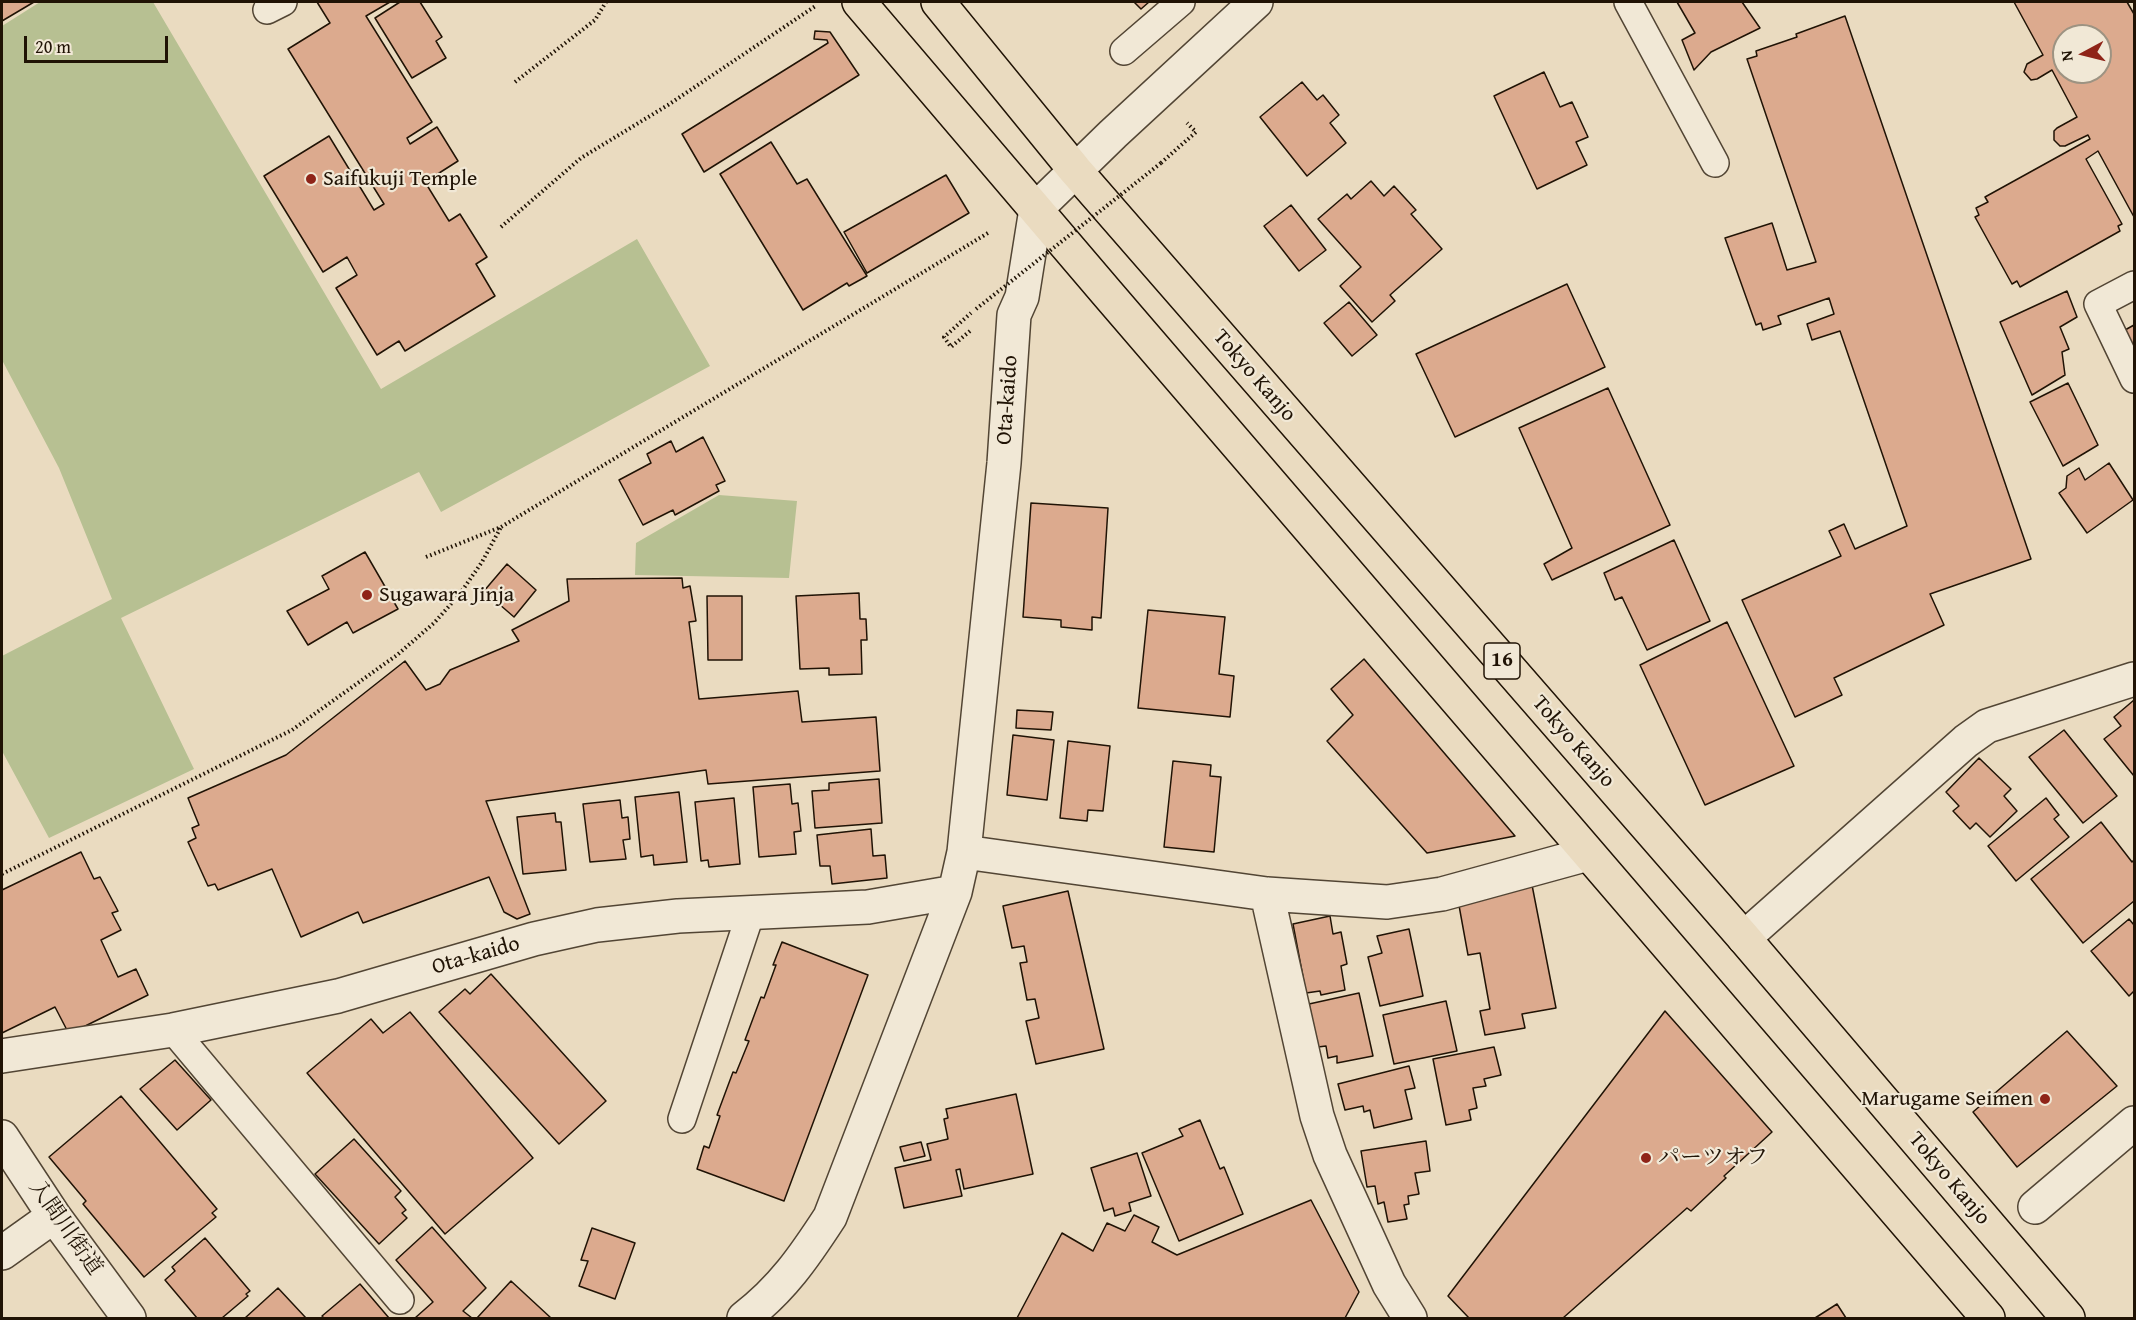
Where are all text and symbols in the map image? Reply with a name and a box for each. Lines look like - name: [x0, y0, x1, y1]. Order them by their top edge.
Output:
- scale bar: [27, 24, 171, 62]
- north arrow: [2052, 24, 2112, 84]
- text: 20 m: [35, 33, 71, 60]
- text: N: [2054, 49, 2079, 63]
- place label: Saifukuji Temple: [323, 166, 477, 192]
- marker: Saifukuji Temple: [304, 172, 318, 186]
- street label: Tokyo Kanjo: [1207, 325, 1301, 427]
- street label: Ota-kaido: [992, 354, 1024, 446]
- place label: Sugawara Jinja: [379, 582, 514, 608]
- marker: Sugawara Jinja: [360, 588, 374, 602]
- road number: 16: [1484, 643, 1520, 679]
- street label: Tokyo Kanjo: [1526, 691, 1620, 793]
- street label: Ota-kaido: [429, 931, 523, 981]
- place label: Marugame Seimen: [1861, 1086, 2033, 1112]
- marker: Marugame Seimen: [2038, 1092, 2052, 1106]
- street label: Tokyo Kanjo: [1902, 1127, 1996, 1231]
- place label: パーツオフ: [1658, 1145, 1768, 1171]
- marker: パーツオフ: [1639, 1151, 1653, 1165]
- street label: 入間川街道: [23, 1175, 107, 1281]

